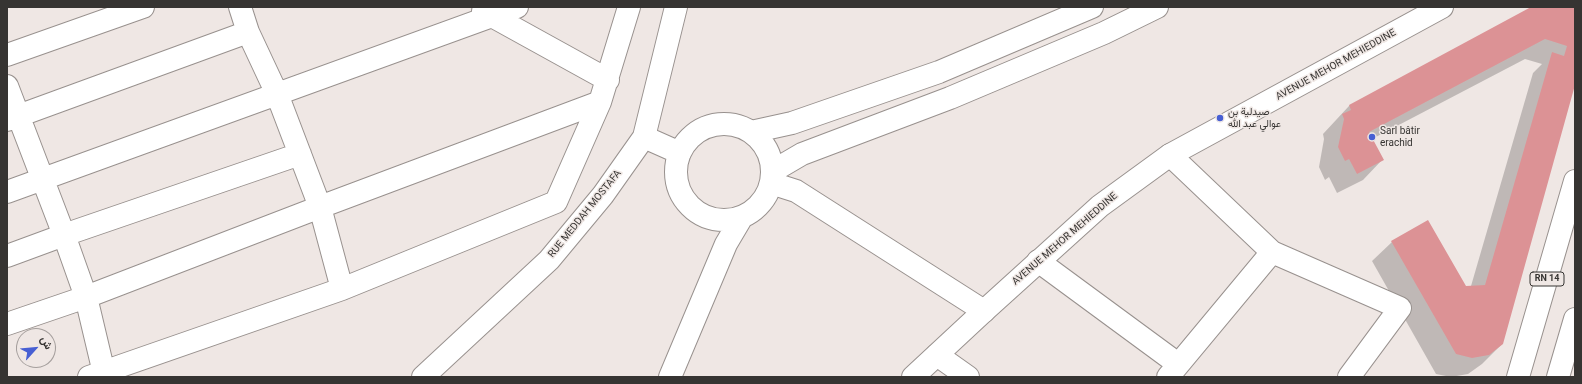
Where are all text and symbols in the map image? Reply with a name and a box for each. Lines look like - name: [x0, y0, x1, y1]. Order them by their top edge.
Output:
- street label: AVENUE MEHOR MEHIEDDINE: [1274, 27, 1398, 103]
- place label: صيدلية بن عوالي عبد الله: [1228, 106, 1281, 130]
- marker: صيدلية بن عوالي عبد الله: [1215, 113, 1225, 123]
- place label: Sarl bâtir erachid: [1380, 125, 1420, 148]
- marker: Sarl bâtir erachid: [1367, 132, 1377, 142]
- street label: RUE MEDDAH MOSTAFA: [546, 168, 624, 260]
- street label: AVENUE MEHOR MEHIEDDINE: [1010, 190, 1120, 288]
- road number: RN 14: [1530, 272, 1564, 286]
- north arrow: [16, 328, 56, 368]
- text: ش: [37, 334, 55, 352]

